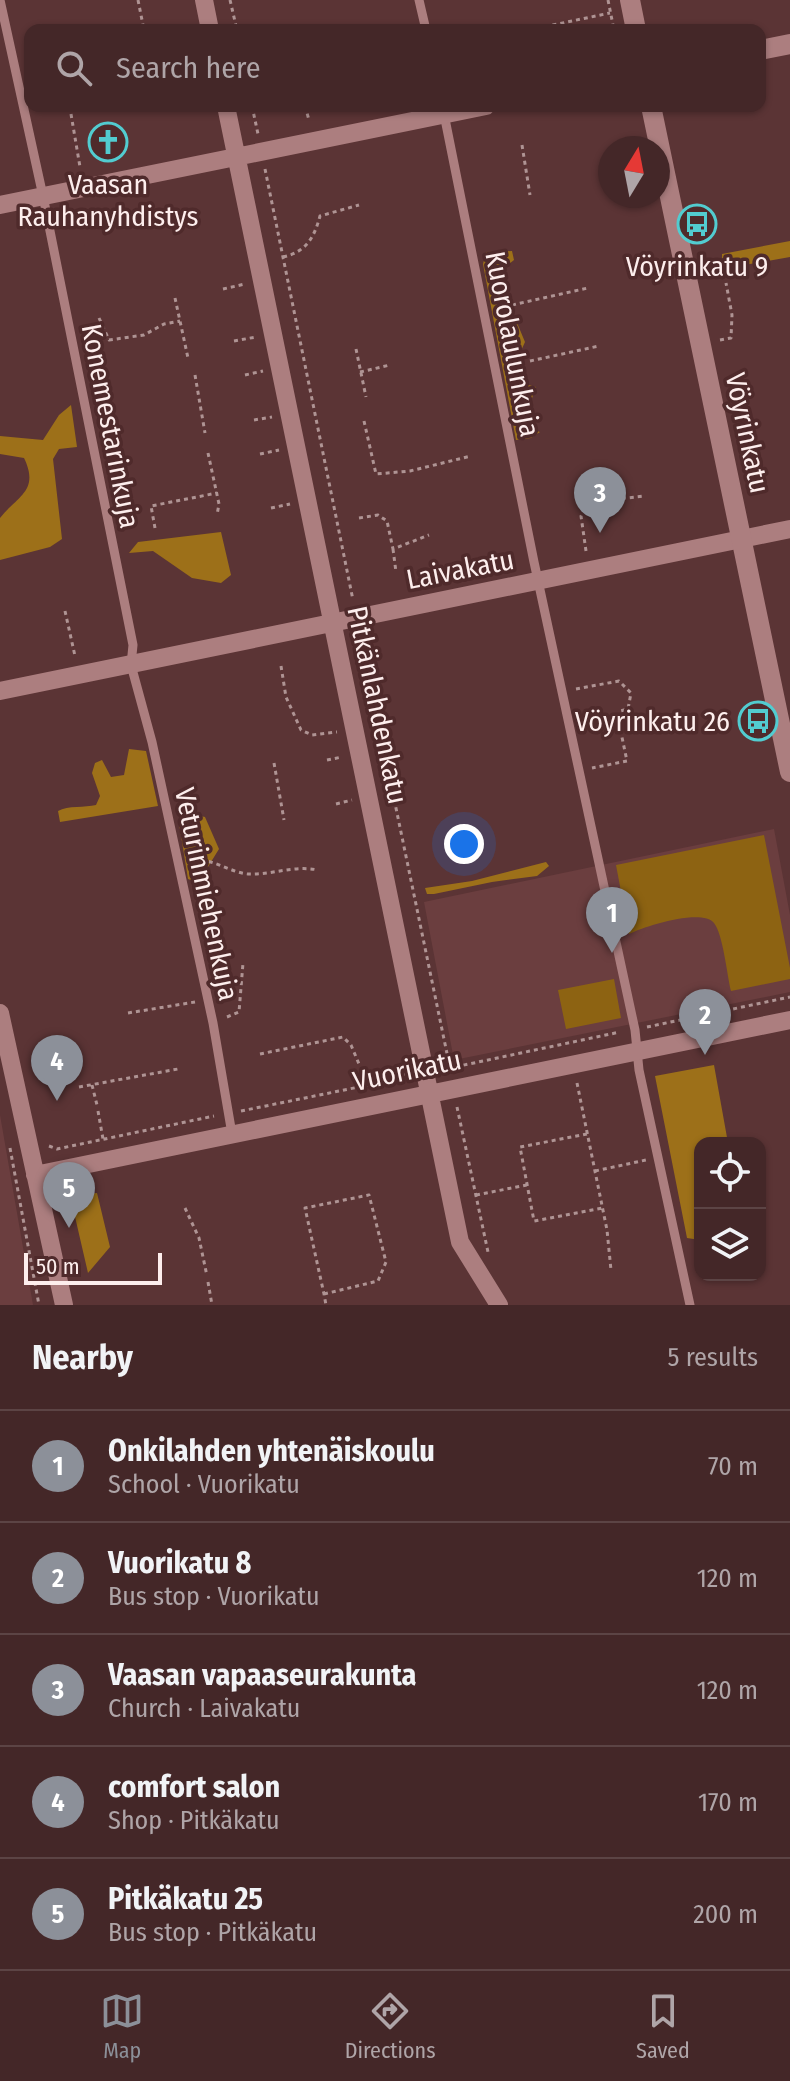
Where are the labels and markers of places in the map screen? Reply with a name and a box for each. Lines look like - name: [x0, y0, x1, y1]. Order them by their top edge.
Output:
- church icon: Vaasan Rauhanyhdistys: [87, 121, 129, 163]
- place label: Vaasan Rauhanyhdistys: [18, 168, 198, 233]
- bus stop icon: Vöyrinkatu 9: [676, 203, 718, 245]
- place label: Vöyrinkatu 9: [626, 250, 768, 283]
- pin: 3: [574, 467, 626, 533]
- bus stop icon: Vöyrinkatu 26: [737, 700, 779, 742]
- place label: Vöyrinkatu 26: [575, 705, 730, 738]
- pin: 1: [586, 887, 638, 953]
- pin: 2: [679, 989, 731, 1055]
- pin: 4: [31, 1035, 83, 1101]
- pin: 5: [43, 1162, 95, 1228]

